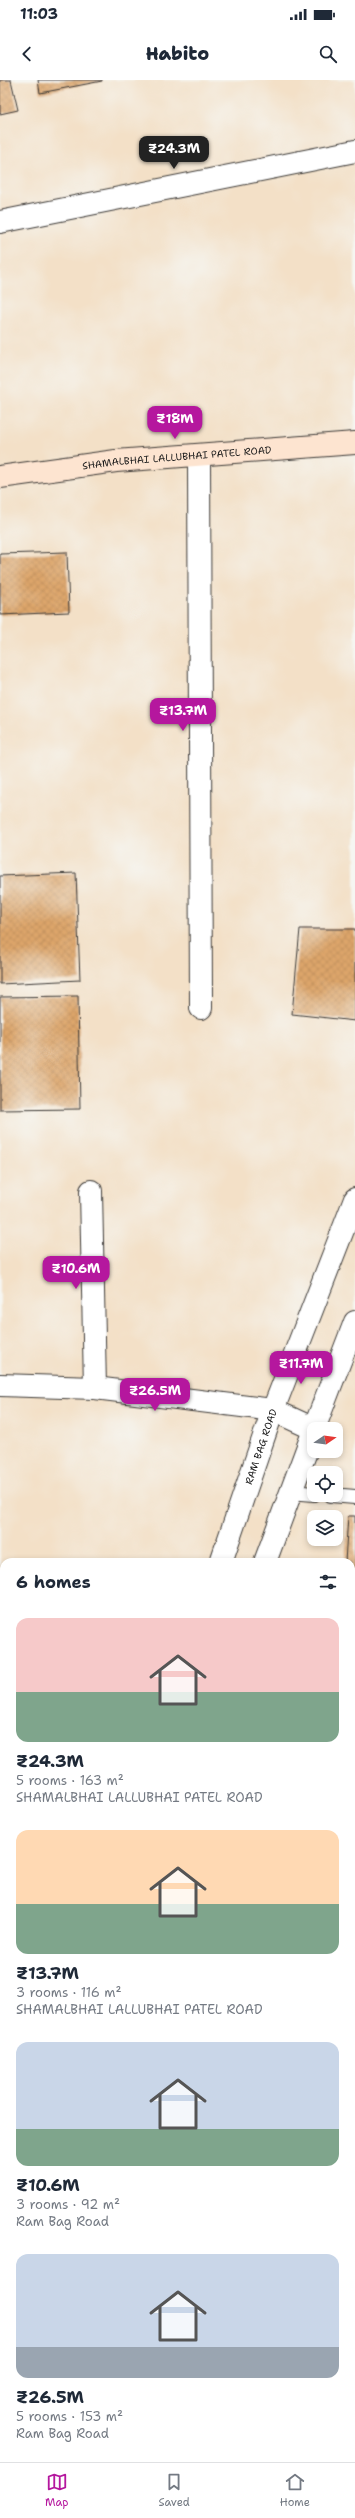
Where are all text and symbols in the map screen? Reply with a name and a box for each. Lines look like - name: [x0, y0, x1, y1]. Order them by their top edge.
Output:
- text: 11:03: [20, 4, 58, 24]
- text: Habito: [146, 42, 209, 66]
- icon: back: [16, 43, 38, 65]
- icon: search: [317, 43, 339, 65]
- pin: ₹24.3M: [141, 136, 207, 170]
- text: ₹24.3M: [148, 140, 200, 157]
- pin: ₹18M: [151, 406, 199, 440]
- text: ₹18M: [156, 410, 194, 427]
- street label: SHAMALBHAI LALLUBHAI PATEL ROAD: [81, 443, 272, 473]
- pin: ₹13.7M: [150, 698, 216, 732]
- text: ₹13.7M: [159, 702, 207, 719]
- pin: ₹10.6M: [43, 1256, 109, 1290]
- text: ₹10.6M: [52, 1260, 100, 1277]
- pin: ₹11.7M: [268, 1351, 334, 1385]
- text: ₹11.7M: [279, 1355, 323, 1372]
- pin: ₹26.5M: [122, 1378, 188, 1412]
- text: ₹26.5M: [129, 1382, 181, 1399]
- street label: RAM BAG ROAD: [242, 1407, 280, 1486]
- north arrow: [307, 1422, 343, 1458]
- map controls: [307, 1422, 343, 1546]
- button: locate: [307, 1466, 343, 1502]
- button: layers: [307, 1510, 343, 1546]
- text: 6 homes: [16, 1571, 91, 1593]
- icon: filters: [317, 1571, 339, 1593]
- icon: home: [142, 1644, 214, 1716]
- text: ₹24.3M: [16, 1750, 84, 1772]
- text: 5 rooms · 163 m²: [16, 1772, 124, 1789]
- text: SHAMALBHAI LALLUBHAI PATEL ROAD: [16, 1789, 263, 1806]
- icon: home: [142, 1856, 214, 1928]
- text: ₹13.7M: [16, 1962, 79, 1984]
- text: 3 rooms · 116 m²: [16, 1984, 122, 2001]
- text: SHAMALBHAI LALLUBHAI PATEL ROAD: [16, 2001, 263, 2018]
- icon: home: [142, 2068, 214, 2140]
- text: ₹10.6M: [16, 2174, 80, 2196]
- text: 3 rooms · 92 m²: [16, 2196, 120, 2213]
- text: Ram Bag Road: [16, 2213, 109, 2230]
- icon: home: [142, 2280, 214, 2352]
- text: ₹26.5M: [16, 2386, 84, 2408]
- text: 5 rooms · 153 m²: [16, 2408, 123, 2425]
- text: Ram Bag Road: [16, 2425, 109, 2442]
- tab: Map: [45, 2471, 69, 2510]
- tab: Saved: [159, 2471, 190, 2510]
- tab: Home: [280, 2471, 310, 2510]

